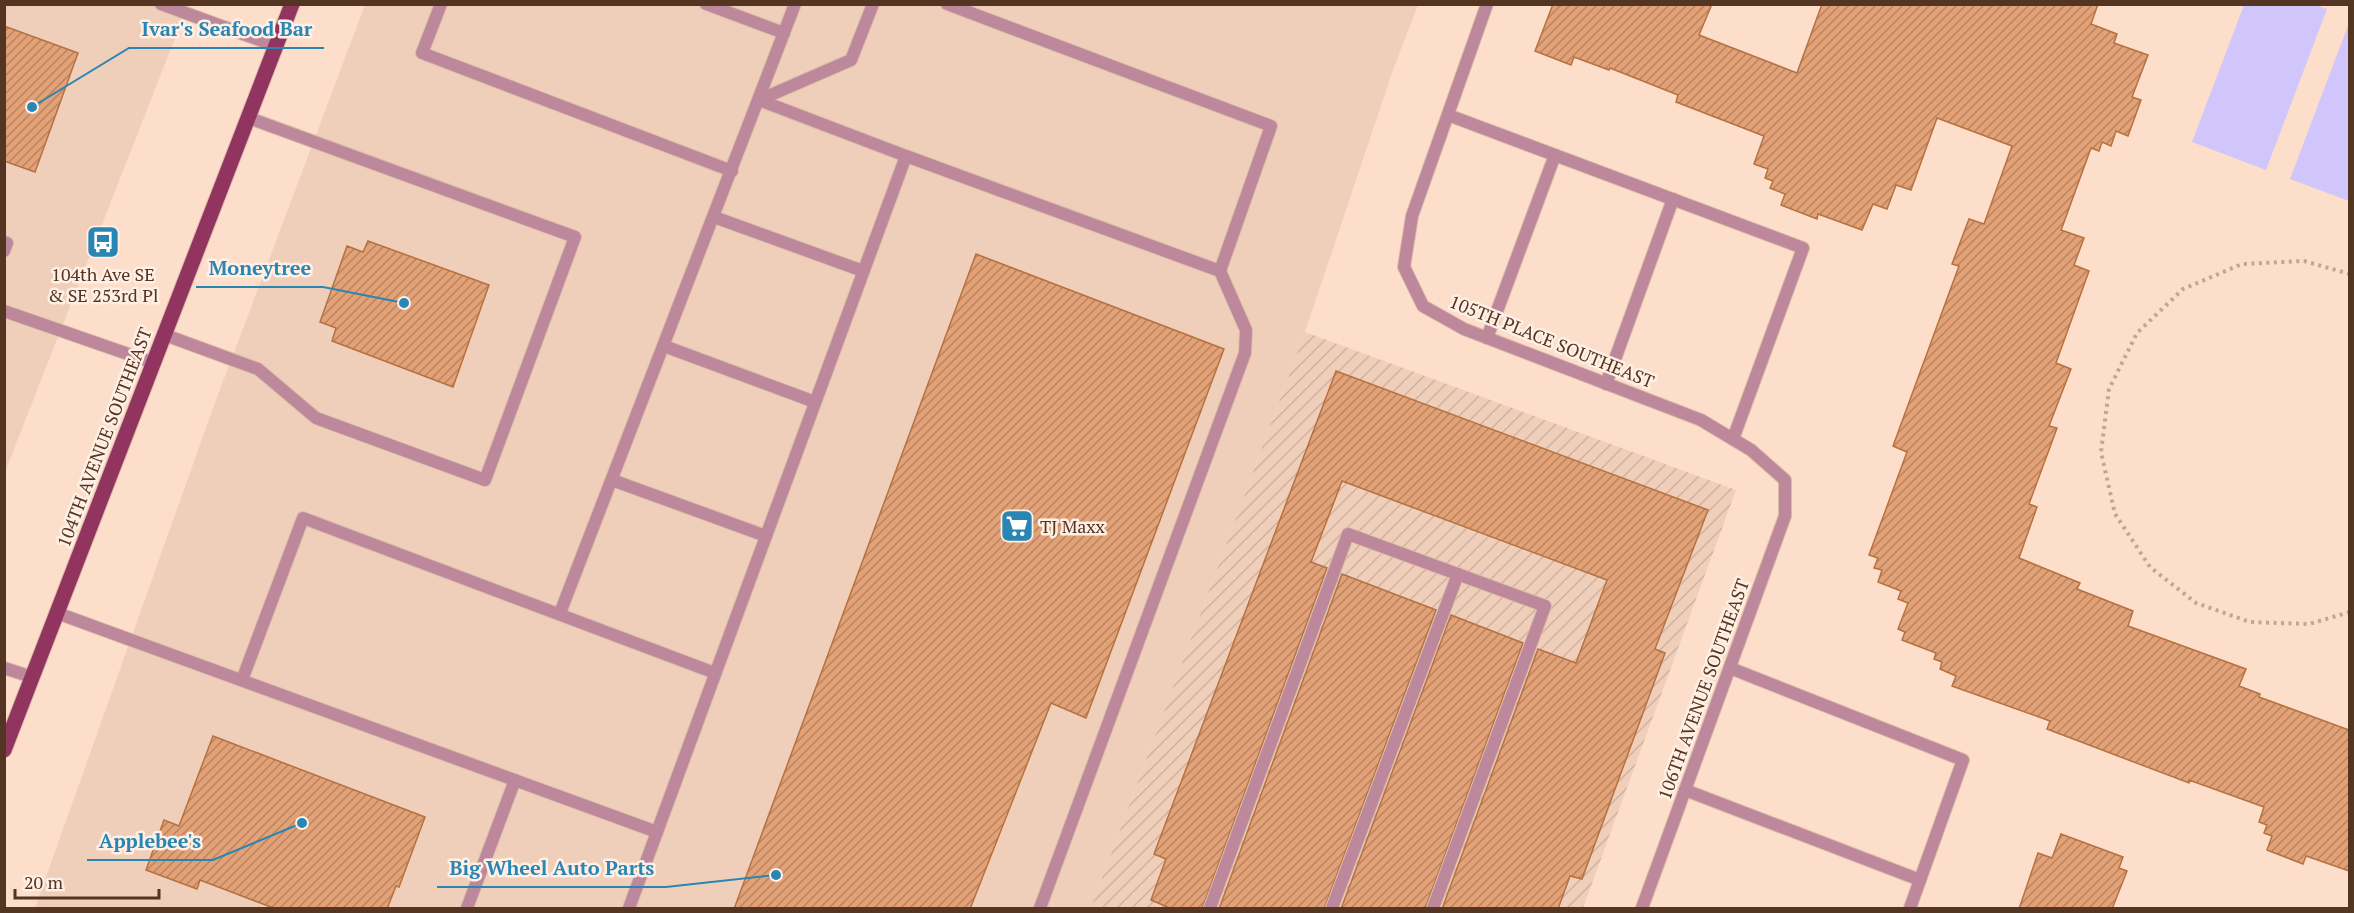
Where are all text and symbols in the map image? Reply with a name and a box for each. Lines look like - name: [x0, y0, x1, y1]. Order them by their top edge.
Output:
- callout: Ivar's Seafood Bar: [129, 10, 324, 48]
- text: Ivar's Seafood Bar: [142, 15, 313, 42]
- bus stop icon: 104th Ave SE & SE 253rd Pl: [85, 224, 121, 260]
- callout: Moneytree: [196, 249, 323, 287]
- text: Moneytree: [209, 254, 312, 281]
- place label: 104th Ave SE & SE 253rd Pl: [48, 262, 158, 307]
- street label: 105TH PLACE SOUTHEAST: [1446, 289, 1658, 393]
- street label: 104TH AVENUE SOUTHEAST: [51, 324, 157, 550]
- supermarket icon: TJ Maxx: [999, 508, 1035, 544]
- place label: TJ Maxx: [1040, 514, 1106, 538]
- street label: 106TH AVENUE SOUTHEAST: [1652, 575, 1754, 803]
- callout: Applebee's: [87, 822, 213, 860]
- text: Applebee's: [99, 827, 201, 854]
- callout: Big Wheel Auto Parts: [437, 849, 666, 887]
- text: Big Wheel Auto Parts: [450, 854, 654, 881]
- scale bar: [15, 862, 159, 900]
- text: 20 m: [24, 870, 64, 894]

